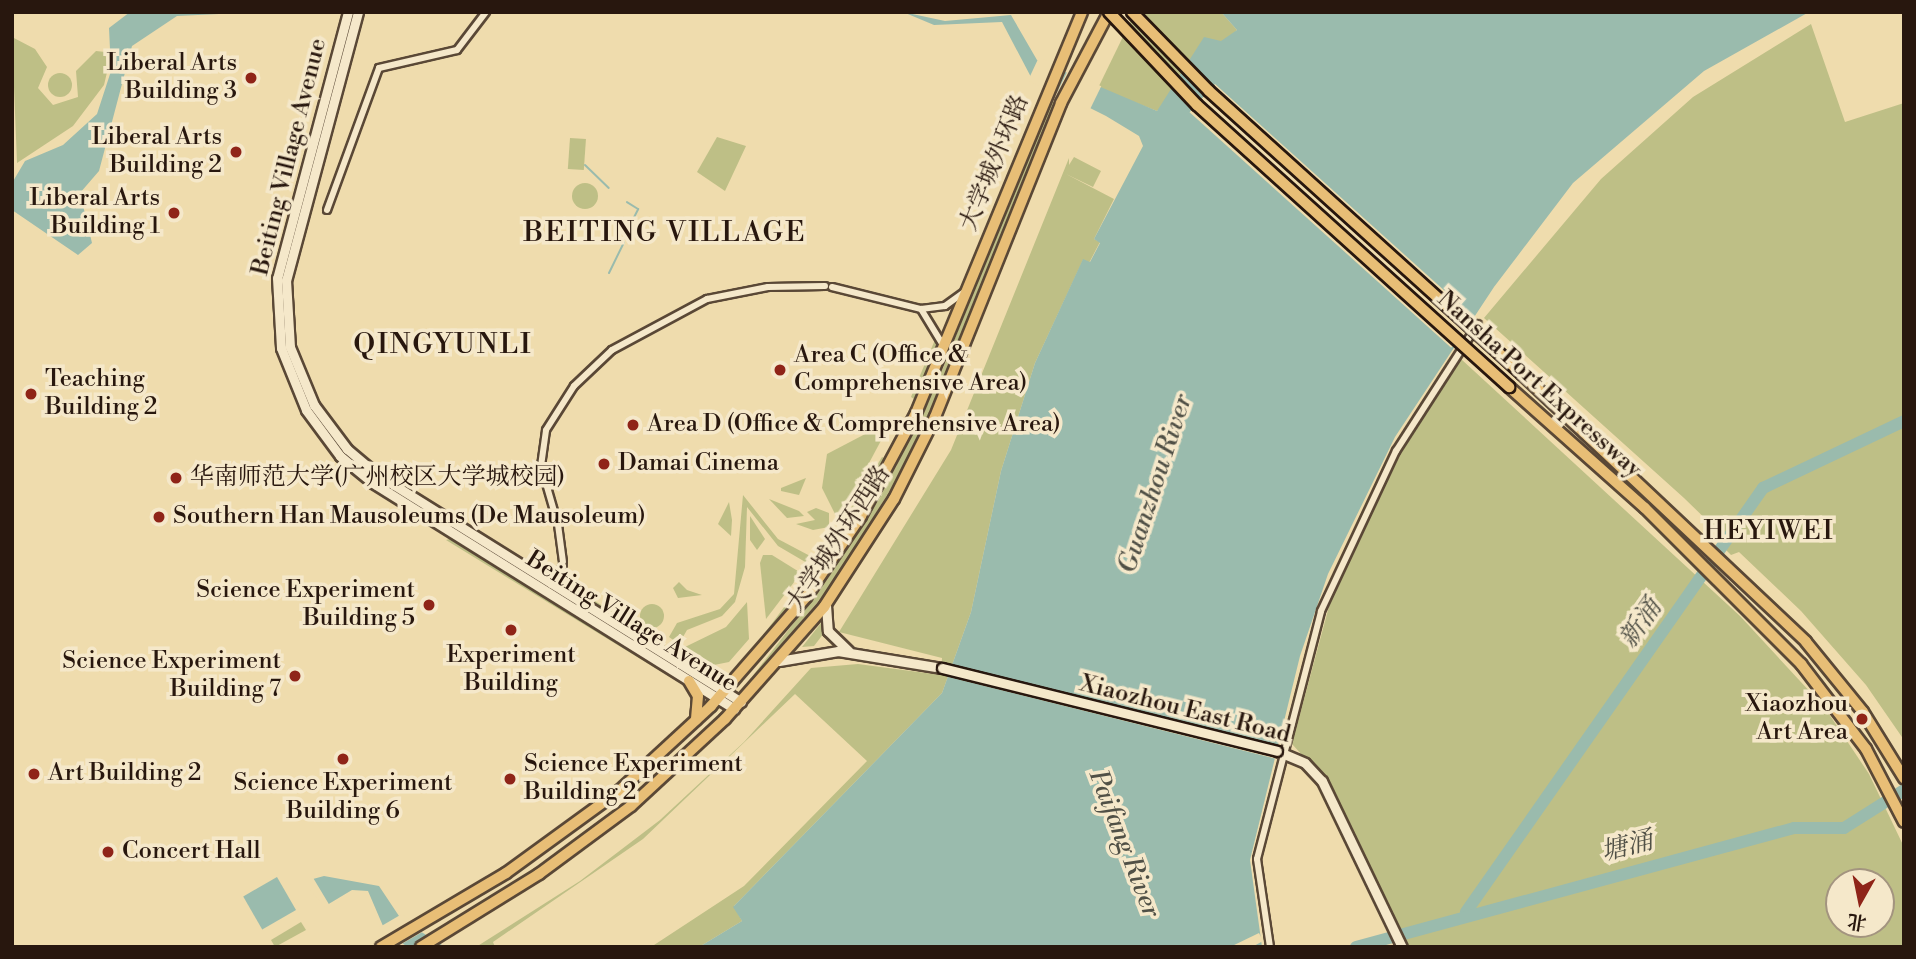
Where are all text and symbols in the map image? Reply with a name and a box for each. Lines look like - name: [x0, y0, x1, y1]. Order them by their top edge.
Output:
- street label: Beiting Village Avenue: [247, 36, 333, 278]
- place label: Liberal Arts Building 3: [106, 50, 237, 106]
- marker: Liberal Arts Building 3: [243, 70, 259, 86]
- street label: 大学城外环路: [955, 91, 1035, 235]
- place label: Liberal Arts Building 2: [91, 124, 222, 180]
- marker: Liberal Arts Building 2: [228, 144, 244, 160]
- place label: Liberal Arts Building 1: [29, 185, 160, 241]
- marker: Liberal Arts Building 1: [166, 205, 182, 221]
- district label: BEITING VILLAGE: [525, 216, 805, 250]
- street label: Nansha Port Expressway: [1431, 286, 1647, 484]
- district label: QINGYUNLI: [354, 328, 532, 362]
- place label: Area C (Office & Comprehensive Area): [794, 342, 1027, 398]
- marker: Area C (Office & Comprehensive Area): [772, 362, 788, 378]
- place label: Teaching Building 2: [45, 366, 157, 422]
- marker: Teaching Building 2: [23, 386, 39, 402]
- water label: Guanzhou River: [1112, 391, 1200, 577]
- place label: Area D (Office & Comprehensive Area): [647, 411, 1061, 439]
- marker: Area D (Office & Comprehensive Area): [625, 417, 641, 433]
- place label: Damai Cinema: [618, 450, 779, 478]
- marker: Damai Cinema: [596, 456, 612, 472]
- street label: 大学城外环西路: [781, 461, 897, 617]
- place label: 华南师范大学(广州校区大学城校园): [190, 464, 565, 492]
- marker: 华南师范大学(广州校区大学城校园): [168, 470, 184, 486]
- place label: Southern Han Mausoleums (De Mausoleum): [173, 503, 646, 531]
- marker: Southern Han Mausoleums (De Mausoleum): [151, 509, 167, 525]
- district label: HEYIWEI: [1704, 516, 1834, 548]
- street label: Beiting Village Avenue: [520, 545, 742, 699]
- place label: Science Experiment Building 5: [196, 577, 415, 633]
- water label: 新涌: [1613, 594, 1669, 654]
- marker: Science Experiment Building 5: [421, 597, 437, 613]
- marker: Experiment Building: [503, 622, 519, 638]
- place label: Experiment Building: [446, 642, 576, 698]
- place label: Science Experiment Building 7: [62, 648, 281, 704]
- marker: Science Experiment Building 7: [287, 668, 303, 684]
- street label: Xiaozhou East Road: [1077, 670, 1293, 750]
- place label: Xiaozhou Art Area: [1745, 691, 1848, 747]
- marker: Xiaozhou Art Area: [1854, 711, 1870, 727]
- marker: Science Experiment Building 6: [335, 751, 351, 767]
- place label: Science Experiment Building 2: [524, 751, 743, 807]
- place label: Art Building 2: [48, 760, 201, 788]
- marker: Art Building 2: [26, 766, 42, 782]
- water label: Paifang River: [1082, 766, 1166, 922]
- place label: Science Experiment Building 6: [234, 770, 452, 826]
- marker: Science Experiment Building 2: [502, 771, 518, 787]
- water label: 塘涌: [1598, 826, 1656, 868]
- place label: Concert Hall: [122, 838, 261, 866]
- marker: Concert Hall: [100, 844, 116, 860]
- north arrow: [1825, 868, 1895, 938]
- text: 北: [1846, 908, 1868, 935]

